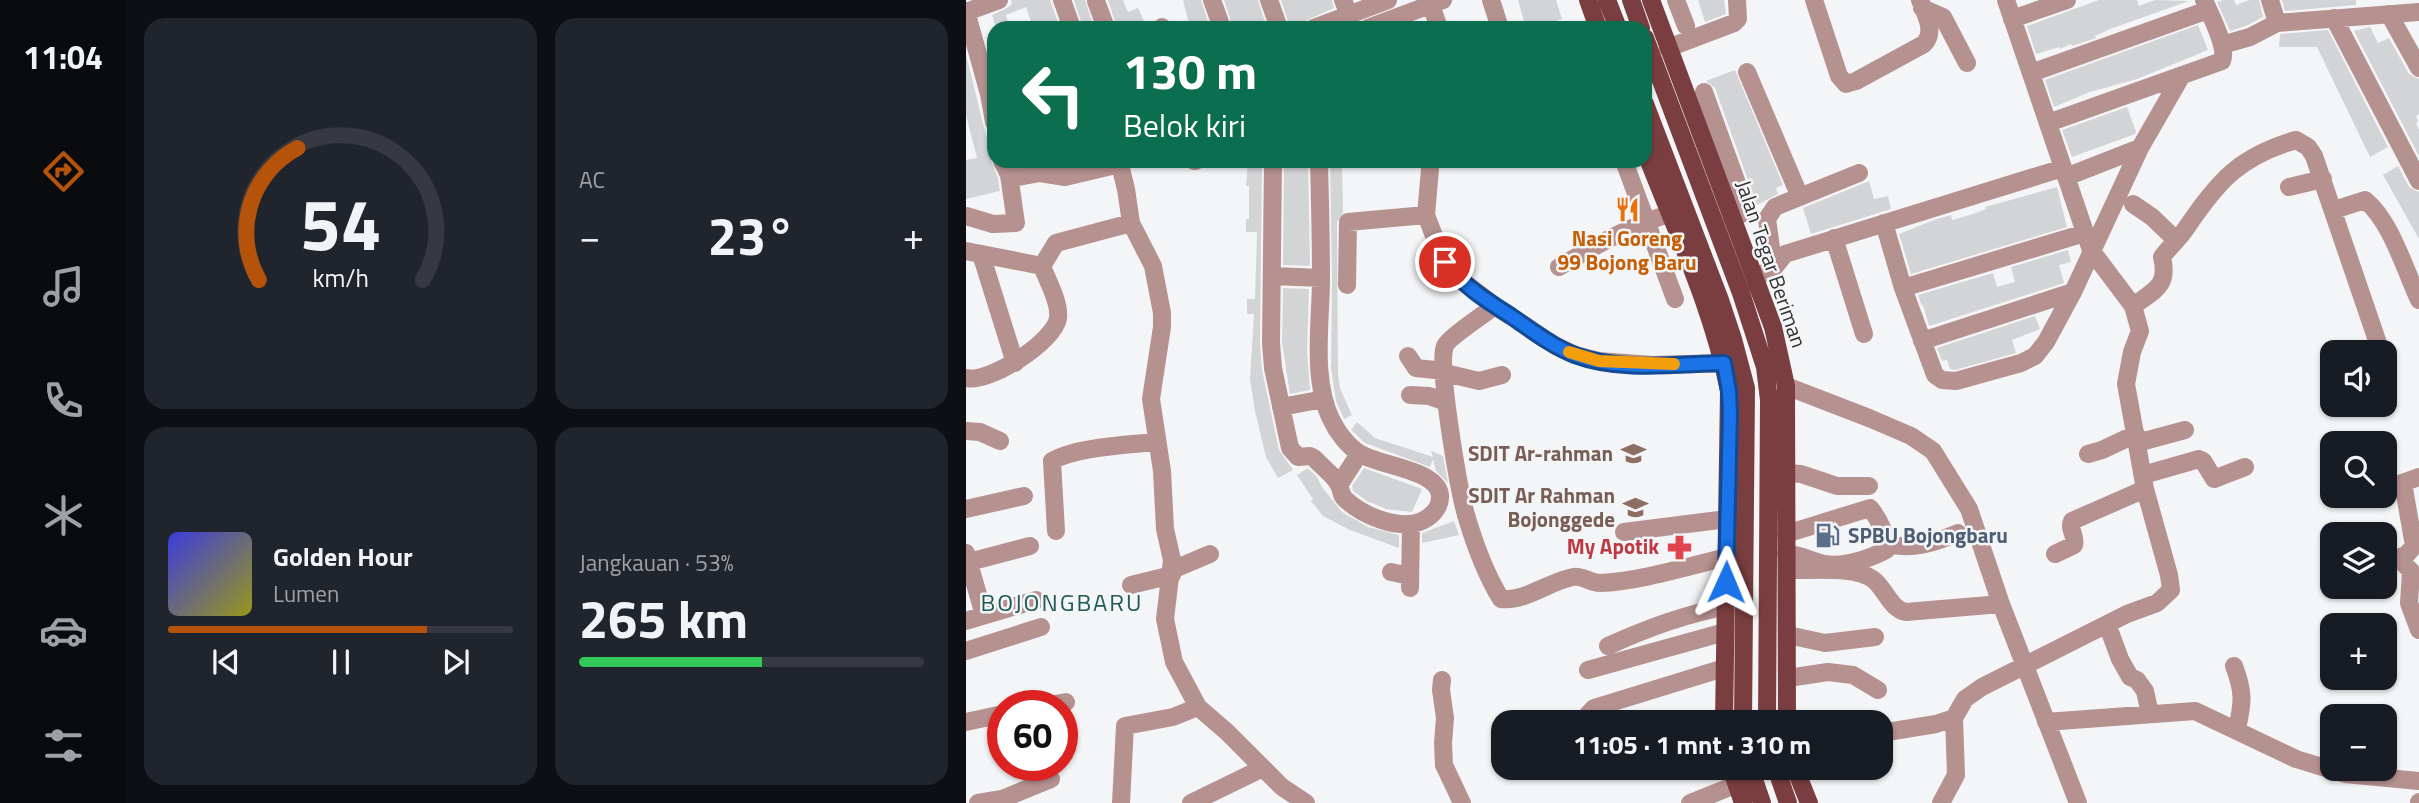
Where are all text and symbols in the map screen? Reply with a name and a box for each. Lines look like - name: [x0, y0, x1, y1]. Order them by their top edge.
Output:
- text: 11:04: [23, 33, 103, 81]
- text: 130 m: [1123, 33, 1257, 108]
- icon: left: [1008, 49, 1099, 140]
- text: Belok kiri: [1123, 101, 1246, 149]
- icon: directions: [39, 147, 88, 196]
- text: AC: [579, 162, 605, 197]
- text: 54: [300, 168, 381, 278]
- street label: Jalan Tegar Beriman: [1728, 175, 1816, 352]
- text: 23°: [708, 196, 795, 275]
- restaurant icon: Nasi Goreng 99 Bojong Baru: [1613, 196, 1641, 224]
- text: −: [579, 207, 600, 265]
- text: +: [903, 207, 924, 265]
- place label: Nasi Goreng 99 Bojong Baru: [1557, 222, 1697, 278]
- pin: [1415, 232, 1475, 292]
- icon: arrive: [1426, 243, 1464, 281]
- text: km/h: [312, 258, 369, 296]
- icon: music: [39, 262, 88, 311]
- map controls: [2320, 340, 2397, 781]
- button: sound: [2320, 340, 2397, 417]
- icon: phone: [39, 376, 88, 425]
- button: search: [2320, 431, 2397, 508]
- place label: SDIT Ar-rahman: [1468, 437, 1613, 469]
- school or university icon: SDIT Ar-rahman: [1619, 440, 1647, 468]
- place label: SDIT Ar Rahman Bojonggede: [1468, 479, 1615, 535]
- icon: climate: [39, 491, 88, 540]
- school or university icon: SDIT Ar Rahman Bojonggede: [1621, 494, 1649, 522]
- place label: SPBU Bojongbaru: [1848, 519, 2008, 551]
- fuel station icon: SPBU Bojongbaru: [1814, 522, 1842, 550]
- button: layers: [2320, 522, 2397, 599]
- place label: My Apotik: [1567, 530, 1659, 562]
- pharmacy icon: My Apotik: [1665, 533, 1693, 561]
- text: Golden Hour: [273, 537, 413, 576]
- text: Jangkauan · 53%: [579, 545, 734, 580]
- position arrow: [1689, 545, 1763, 619]
- text: Lumen: [273, 576, 339, 611]
- text: 265 km: [579, 579, 748, 658]
- district label: BOJONGBARU: [980, 584, 1144, 620]
- icon: car: [39, 606, 88, 655]
- button: +: [2320, 613, 2397, 690]
- icon: previous: [207, 643, 245, 681]
- icon: pause: [322, 643, 360, 681]
- icon: next: [437, 643, 475, 681]
- speed limit sign: 60: [987, 690, 1078, 781]
- button: −: [2320, 704, 2397, 781]
- icon: filters: [39, 721, 88, 770]
- text: 11:05 · 1 mnt · 310 m: [1573, 725, 1811, 764]

